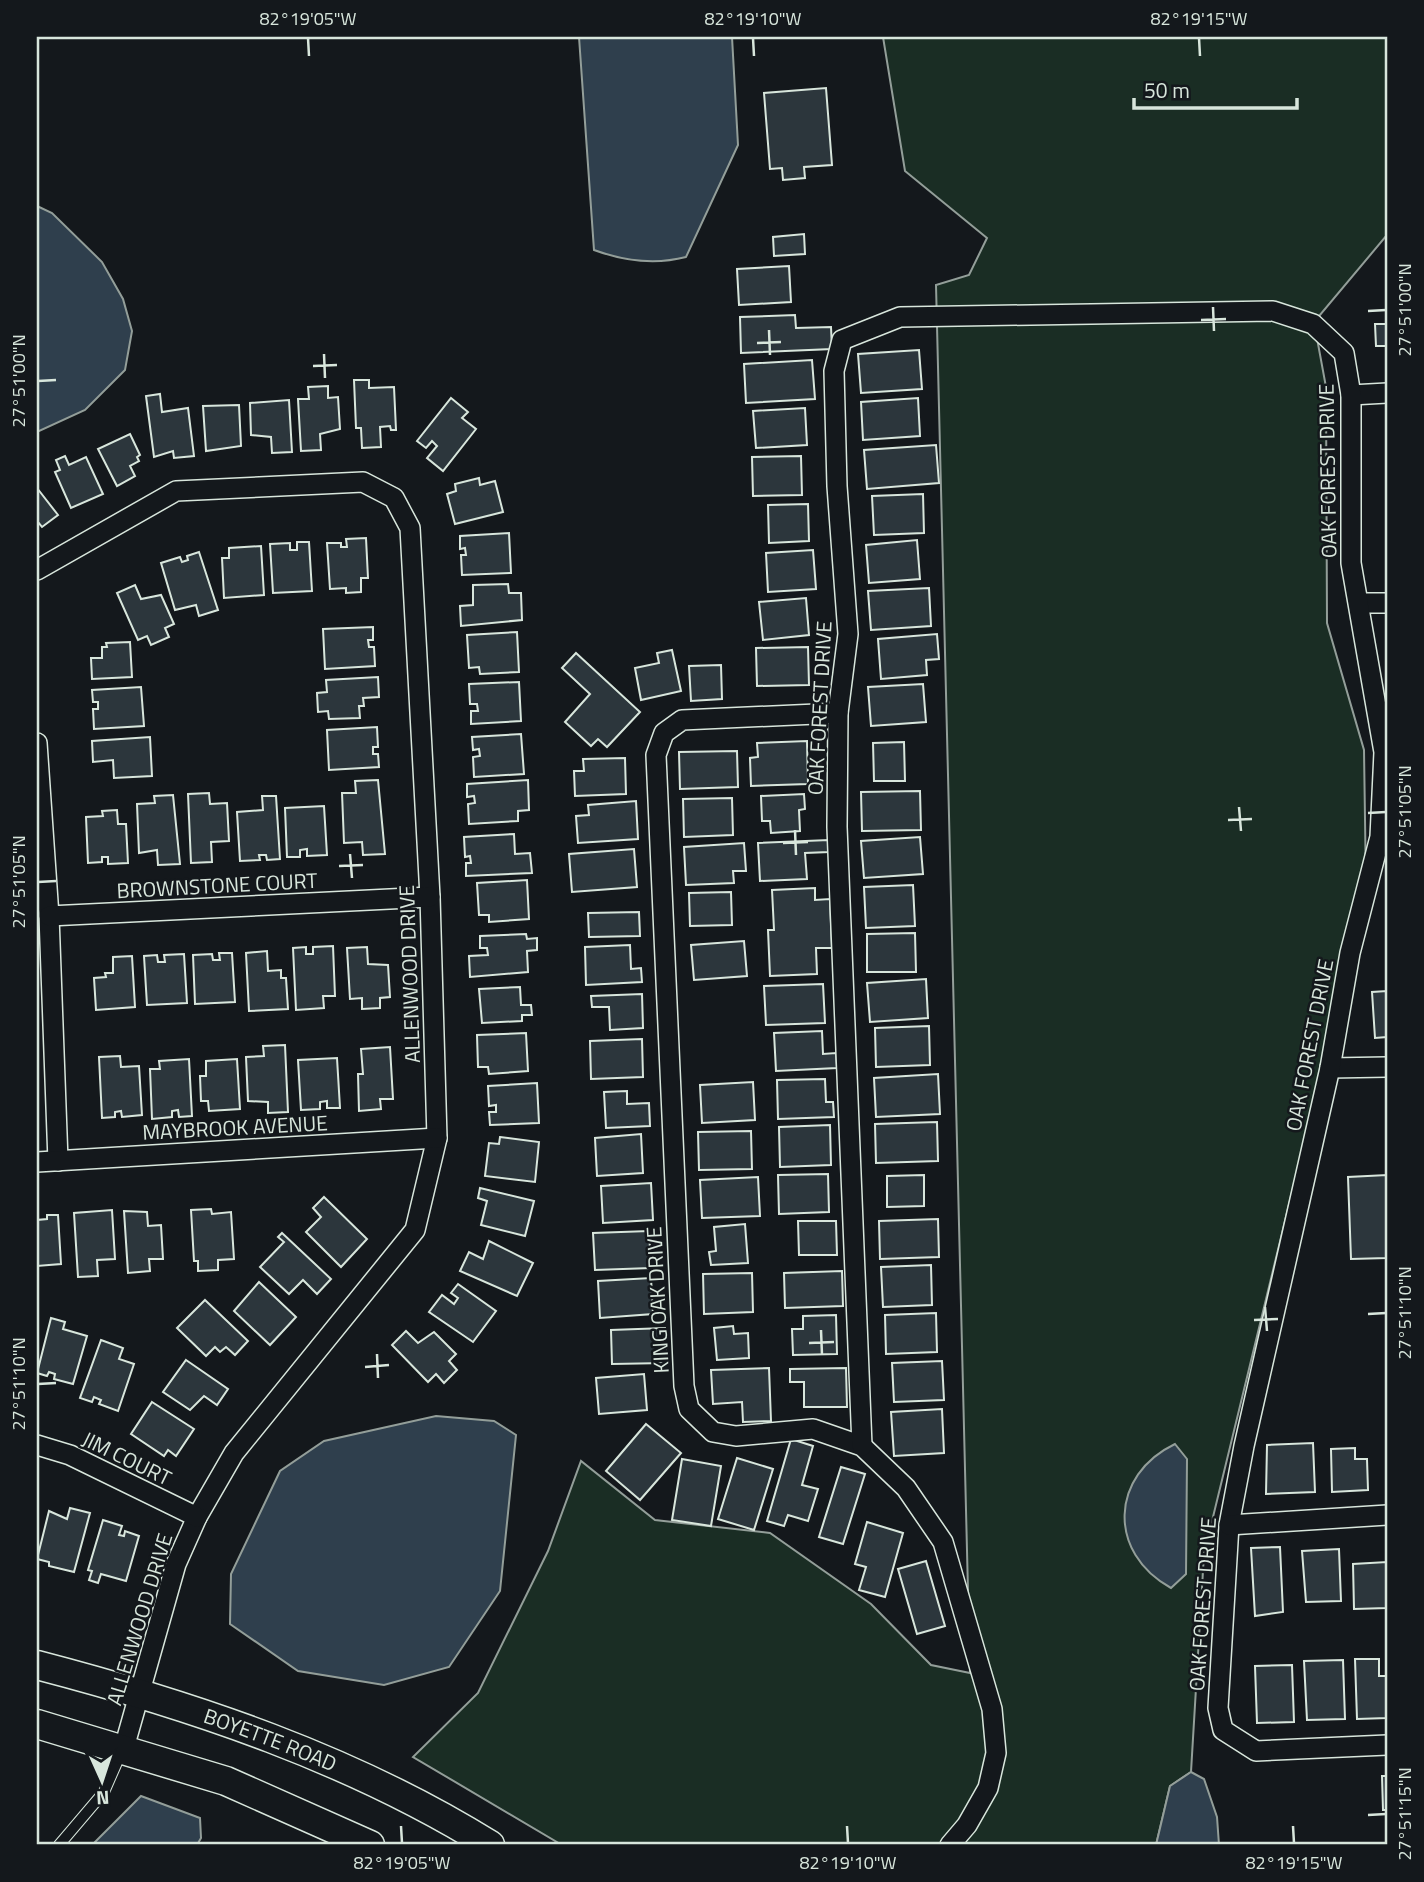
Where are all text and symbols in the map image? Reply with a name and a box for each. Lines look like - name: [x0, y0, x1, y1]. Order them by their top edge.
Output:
- text: 82°19'05"W: [260, 5, 357, 32]
- text: 82°19'10"W: [705, 5, 802, 32]
- text: 82°19'15"W: [1151, 5, 1248, 32]
- scale bar: [1134, 66, 1296, 110]
- text: 50 m: [1144, 74, 1190, 106]
- text: 27°51'00"N: [1391, 263, 1418, 357]
- text: 27°51'00"N: [5, 334, 32, 428]
- street label: OAK FOREST DRIVE: [1309, 384, 1345, 558]
- street label: OAK FOREST DRIVE: [798, 620, 840, 796]
- text: 27°51'05"N: [1391, 765, 1418, 859]
- text: 27°51'05"N: [5, 835, 32, 929]
- street label: BROWNSTONE COURT: [116, 864, 318, 906]
- street label: ALLENWOOD DRIVE: [390, 884, 428, 1064]
- street label: OAK FOREST DRIVE: [1277, 956, 1341, 1134]
- street label: MAYBROOK AVENUE: [141, 1106, 329, 1148]
- street label: KING OAK DRIVE: [637, 1226, 677, 1374]
- text: 27°51'10"N: [1391, 1266, 1418, 1360]
- text: 27°51'10"N: [5, 1337, 32, 1431]
- street label: JIM COURT: [77, 1423, 177, 1493]
- street label: OAK FOREST DRIVE: [1180, 1516, 1224, 1692]
- street label: ALLENWOOD DRIVE: [98, 1529, 180, 1709]
- street label: BOYETTE ROAD: [200, 1699, 342, 1779]
- north arrow: [66, 1745, 136, 1815]
- text: 27°51'15"N: [1391, 1767, 1418, 1861]
- text: N: [96, 1784, 110, 1813]
- text: 82°19'05"W: [354, 1849, 451, 1876]
- text: 82°19'10"W: [800, 1849, 897, 1876]
- text: 82°19'15"W: [1246, 1849, 1343, 1876]

